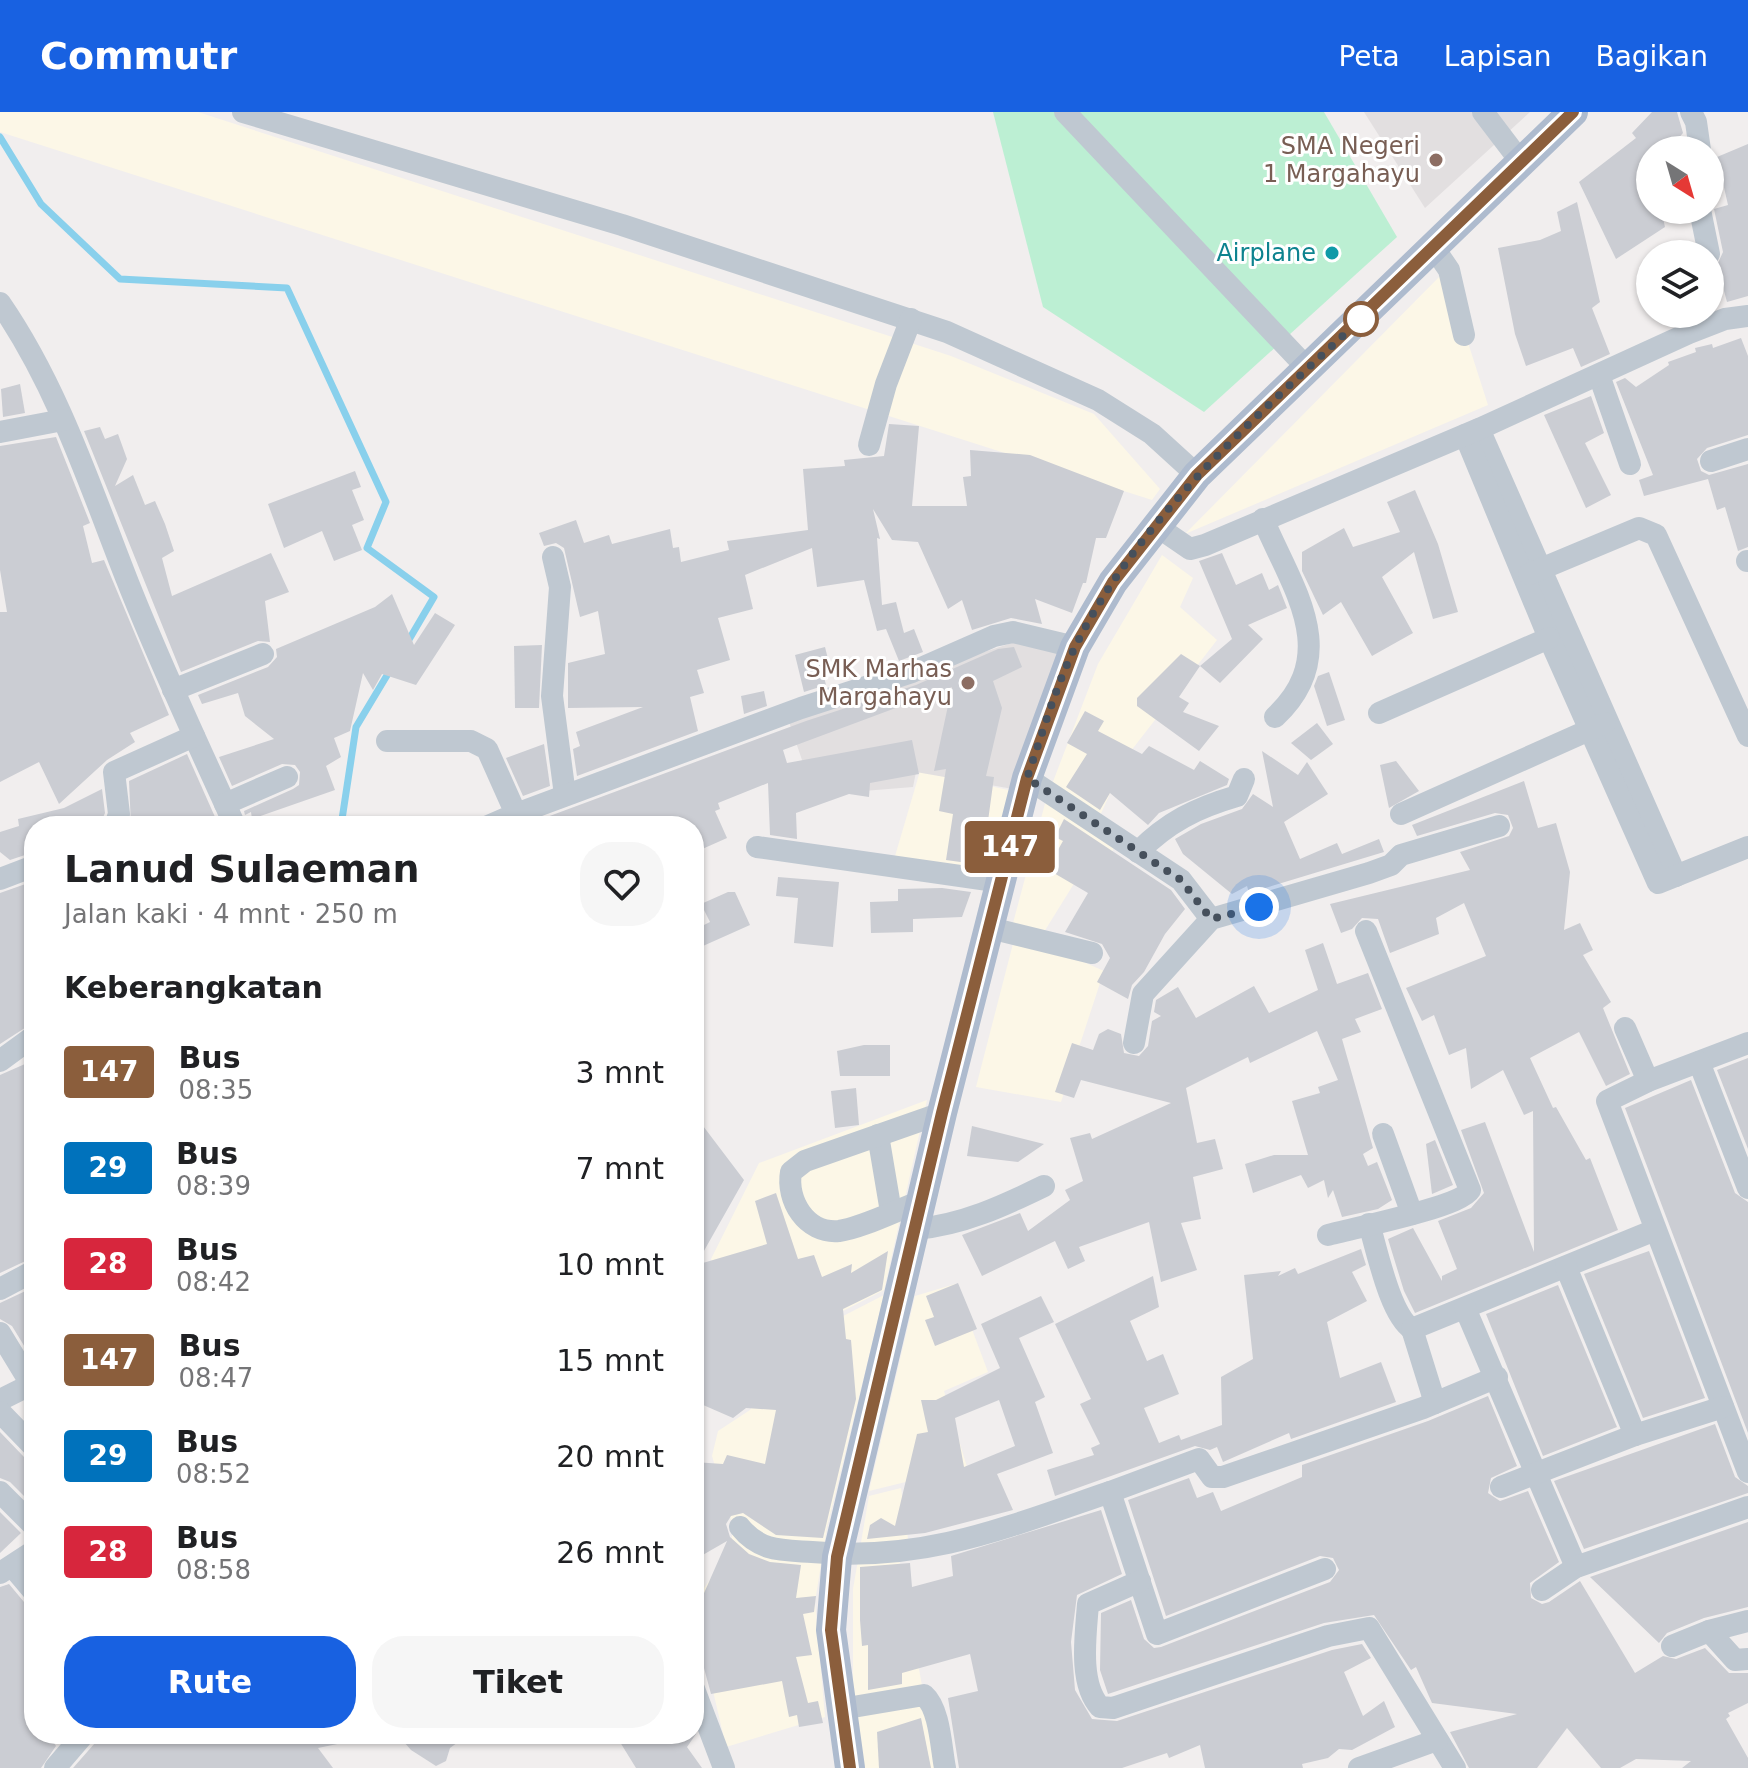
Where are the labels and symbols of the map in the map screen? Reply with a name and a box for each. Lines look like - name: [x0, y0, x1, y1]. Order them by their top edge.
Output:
- place label: SMA Negeri 1 Margahayu: [1263, 132, 1420, 188]
- north arrow: [1636, 136, 1724, 224]
- marker: SMA Negeri 1 Margahayu: [1427, 151, 1445, 169]
- place label: Airplane: [1216, 239, 1316, 267]
- marker: Airplane: [1323, 244, 1341, 262]
- unlabelled marker: [1344, 302, 1378, 336]
- place label: SMK Marhas Margahayu: [805, 655, 952, 711]
- marker: SMK Marhas Margahayu: [959, 674, 977, 692]
- line badge: 147: [964, 821, 1056, 873]
- your location: [1239, 887, 1279, 927]

